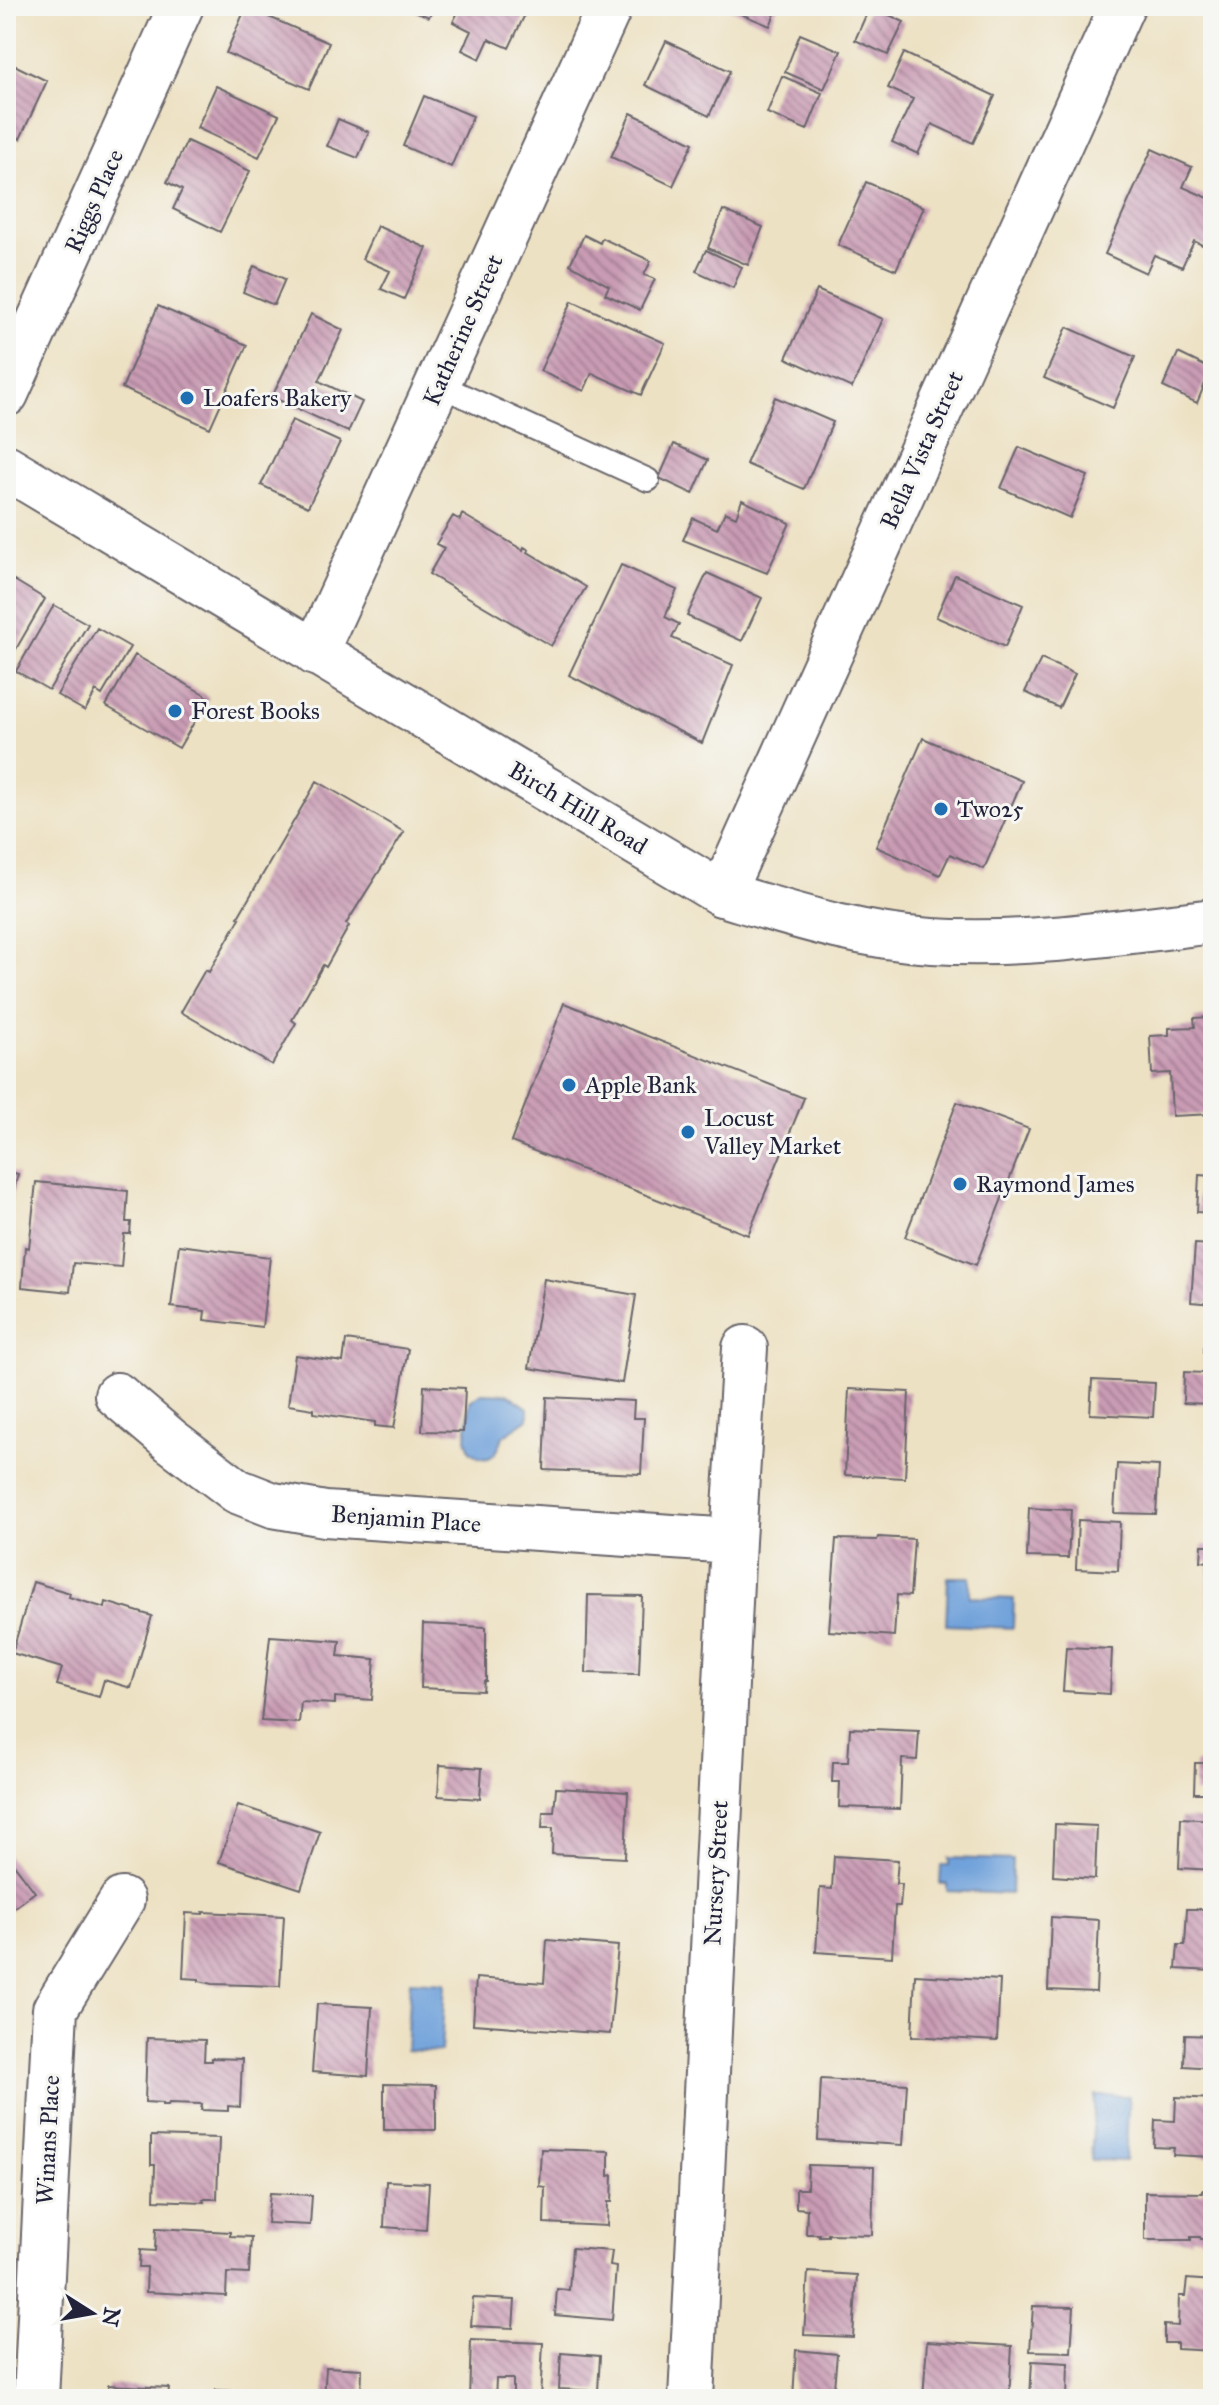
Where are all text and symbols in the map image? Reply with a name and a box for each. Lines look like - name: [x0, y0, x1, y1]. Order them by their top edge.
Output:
- street label: Riggs Place: [58, 145, 130, 257]
- street label: Katherine Street: [416, 249, 510, 410]
- street label: Bella Vista Street: [874, 366, 970, 534]
- place label: Loafers Bakery: [203, 383, 352, 413]
- marker: Loafers Bakery: [178, 389, 196, 407]
- place label: Forest Books: [191, 696, 320, 726]
- marker: Forest Books: [166, 702, 184, 720]
- street label: Birch Hill Road: [503, 755, 653, 861]
- place label: Two25: [957, 794, 1024, 824]
- marker: Two25: [932, 800, 950, 818]
- place label: Apple Bank: [584, 1070, 698, 1100]
- marker: Apple Bank: [560, 1076, 578, 1094]
- place label: Locust Valley Market: [703, 1103, 842, 1161]
- marker: Locust Valley Market: [679, 1123, 697, 1141]
- place label: Raymond James: [976, 1169, 1135, 1199]
- marker: Raymond James: [951, 1175, 969, 1193]
- street label: Benjamin Place: [330, 1499, 482, 1539]
- street label: Nursery Street: [697, 1799, 735, 1946]
- street label: Winans Place: [30, 2074, 66, 2206]
- north arrow: [52, 2273, 132, 2353]
- text: N: [96, 2305, 126, 2329]

